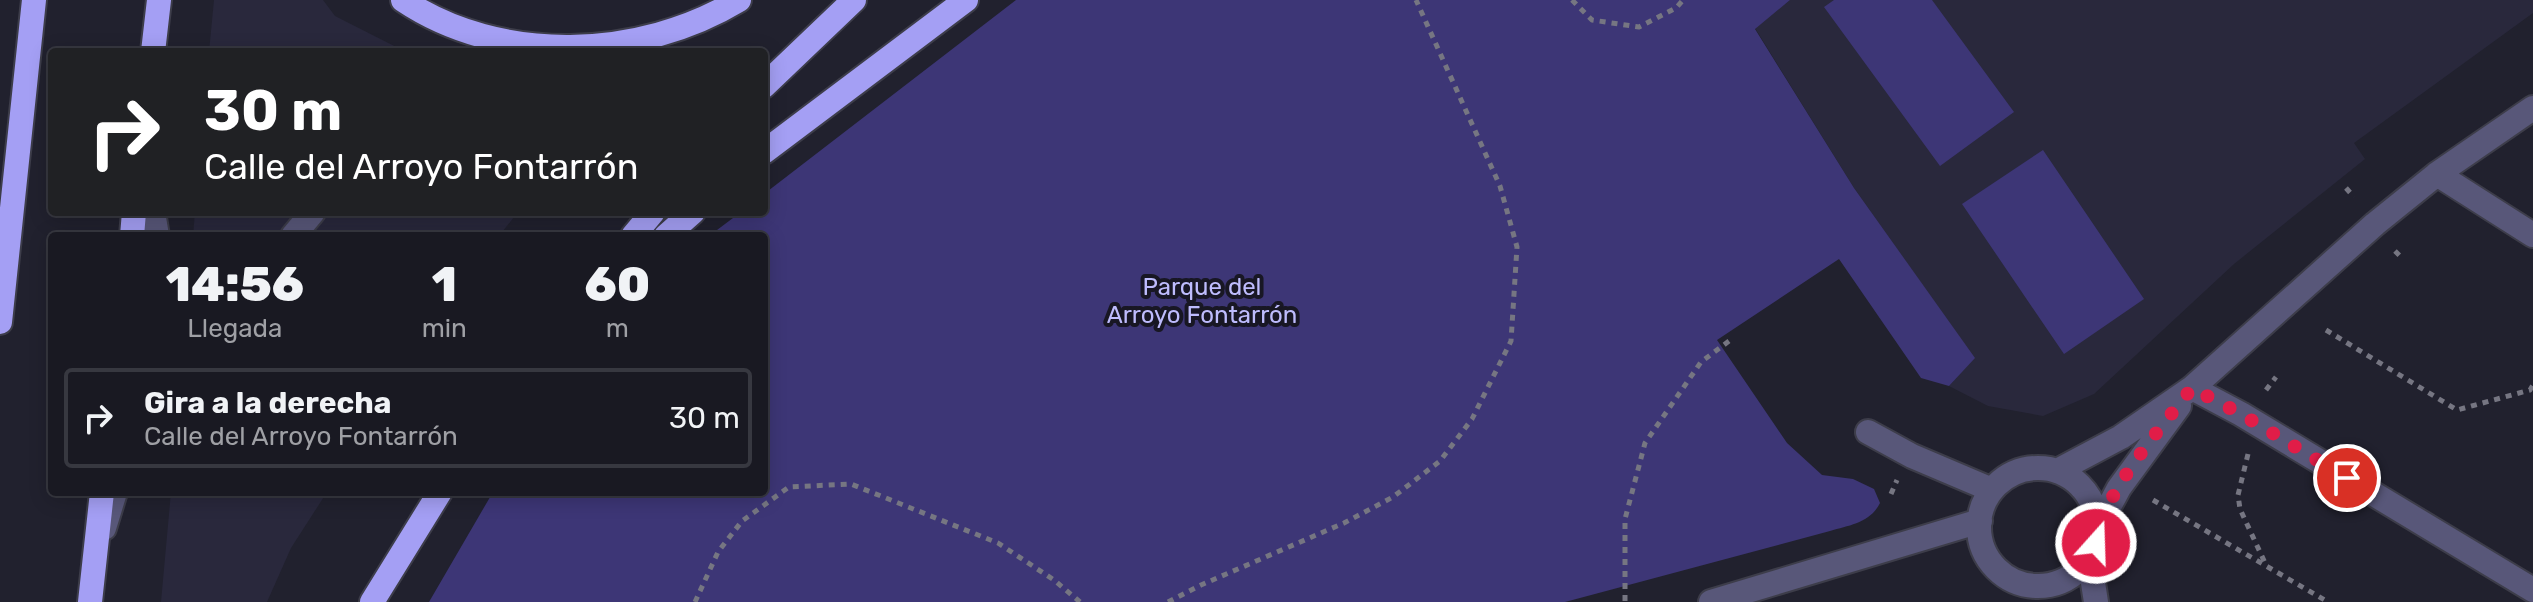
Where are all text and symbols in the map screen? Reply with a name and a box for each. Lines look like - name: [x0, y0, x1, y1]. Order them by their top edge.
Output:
- text: 30 m: [204, 78, 342, 144]
- icon: right: [72, 80, 176, 184]
- text: Calle del Arroyo Fontarrón: [204, 145, 639, 188]
- text: 14:56: [166, 256, 304, 313]
- text: 1: [432, 256, 457, 313]
- text: 60: [585, 256, 650, 313]
- park label: Parque del Arroyo Fontarrón: [1107, 273, 1297, 329]
- text: Llegada: [187, 313, 282, 344]
- text: min: [422, 313, 467, 344]
- text: m: [606, 313, 629, 344]
- text: Gira a la derecha: [144, 385, 391, 421]
- icon: right: [76, 396, 120, 440]
- text: 30 m: [669, 400, 740, 436]
- text: Calle del Arroyo Fontarrón: [144, 421, 458, 452]
- pin: [2313, 444, 2381, 512]
- icon: arrive: [2325, 456, 2369, 500]
- position arrow: [2054, 501, 2138, 585]

